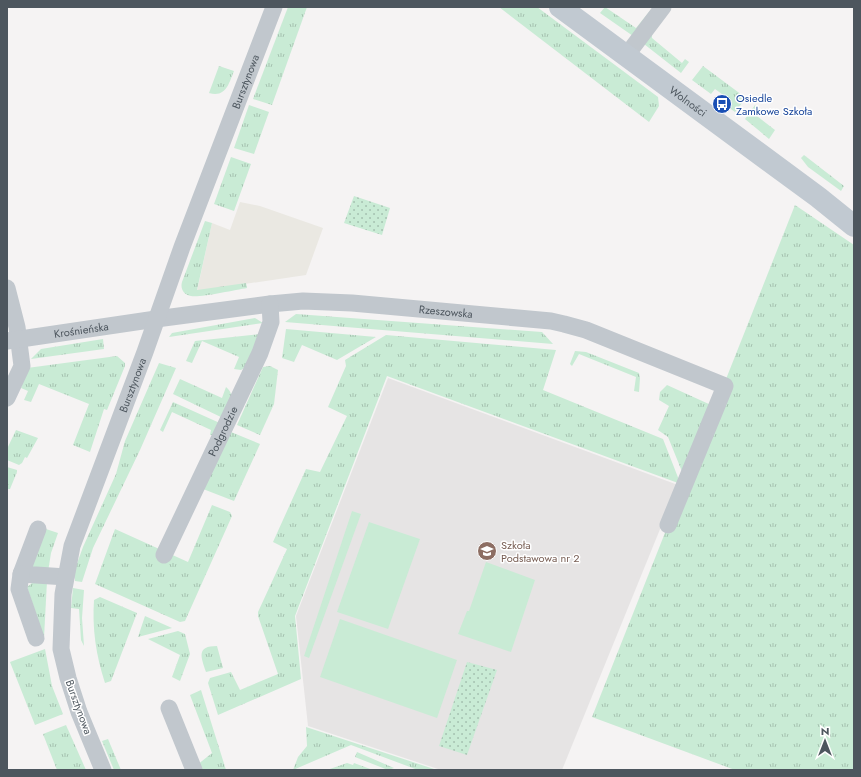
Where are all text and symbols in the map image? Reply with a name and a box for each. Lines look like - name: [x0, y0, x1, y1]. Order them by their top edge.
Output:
- street label: Bursztynowa: [228, 52, 263, 111]
- street label: Wolności: [666, 82, 710, 121]
- place label: Osiedle Zamkowe Szkoła: [736, 90, 812, 119]
- bus stop icon: Osiedle Zamkowe Szkoła: [711, 93, 733, 115]
- street label: Rzeszowska: [418, 301, 473, 322]
- street label: Krośnieńska: [53, 318, 110, 342]
- street label: Bursztynowa: [115, 356, 150, 415]
- street label: Podgrodzie: [204, 403, 242, 459]
- place label: Szkoła Podstawowa nr 2: [501, 537, 580, 566]
- school or university icon: Szkoła Podstawowa nr 2: [476, 540, 498, 562]
- street label: Bursztynowa: [62, 677, 96, 737]
- north arrow: [805, 721, 845, 761]
- text: N: [821, 723, 829, 739]

